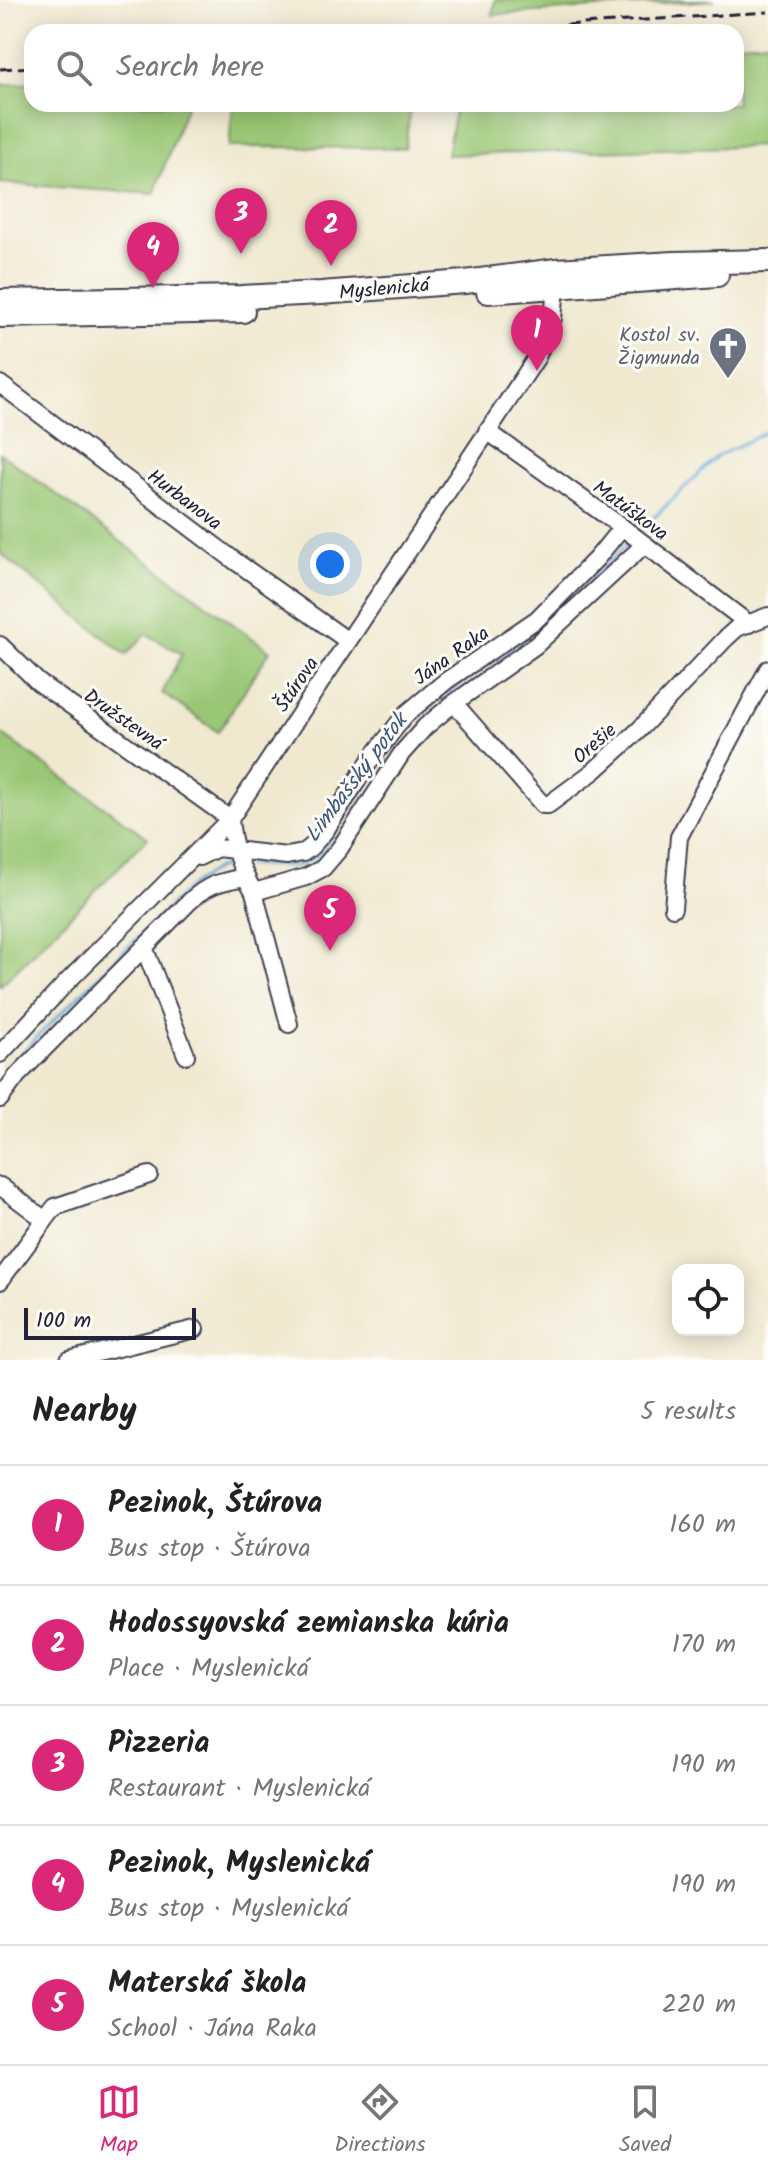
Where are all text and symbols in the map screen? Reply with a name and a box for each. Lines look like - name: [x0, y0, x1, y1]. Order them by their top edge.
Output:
- search box: [24, 24, 744, 112]
- text: Search here: [116, 44, 264, 92]
- icon: search: [52, 46, 96, 90]
- pin: 3: [215, 188, 267, 254]
- pin: 2: [305, 200, 357, 266]
- pin: 4: [127, 222, 179, 288]
- street label: Myslenická: [338, 270, 432, 310]
- pin: 1: [511, 305, 563, 371]
- place label: Kostol sv. Žigmunda: [618, 320, 700, 375]
- church icon: Kostol sv. Žigmunda: [707, 325, 749, 380]
- street label: Hurbanova: [139, 462, 228, 540]
- street label: Matúškova: [585, 473, 675, 550]
- your location: [310, 544, 350, 584]
- street label: Jána Raka: [407, 619, 497, 695]
- street label: Štúrova: [267, 651, 328, 719]
- street label: Družstevná: [76, 681, 171, 761]
- water label: Limbašský potok: [297, 703, 420, 851]
- street label: Orešie: [566, 716, 625, 773]
- pin: 5: [304, 885, 356, 951]
- map controls: [672, 1264, 744, 1336]
- button: locate: [672, 1264, 744, 1336]
- scale bar: [24, 1304, 196, 1340]
- text: 100 m: [36, 1304, 91, 1339]
- text: Nearby: [32, 1385, 137, 1439]
- text: 5 results: [640, 1391, 736, 1433]
- text: Pezinok, Štúrova: [108, 1480, 322, 1528]
- text: 1: [54, 1504, 62, 1546]
- text: 160 m: [669, 1504, 736, 1546]
- text: Bus stop · Štúrova: [108, 1528, 311, 1570]
- text: Hodossyovská zemianska kúria: [108, 1600, 509, 1648]
- text: 2: [50, 1624, 66, 1666]
- text: 170 m: [672, 1624, 736, 1666]
- text: Place · Myslenická: [108, 1648, 309, 1690]
- text: Pizzeria: [108, 1720, 210, 1768]
- text: 3: [51, 1744, 65, 1786]
- text: 190 m: [671, 1744, 736, 1786]
- text: Restaurant · Myslenická: [108, 1768, 370, 1810]
- text: Pezinok, Myslenická: [108, 1840, 370, 1888]
- text: 4: [51, 1864, 65, 1906]
- text: 190 m: [671, 1864, 736, 1906]
- text: Bus stop · Myslenická: [108, 1888, 349, 1930]
- text: Materská škola: [108, 1960, 307, 2008]
- text: 5: [51, 1984, 65, 2026]
- text: 220 m: [662, 1984, 736, 2026]
- text: School · Jána Raka: [108, 2008, 317, 2050]
- tab: Map: [97, 2080, 141, 2163]
- tab: Directions: [334, 2080, 426, 2163]
- tab: Saved: [619, 2080, 671, 2163]

